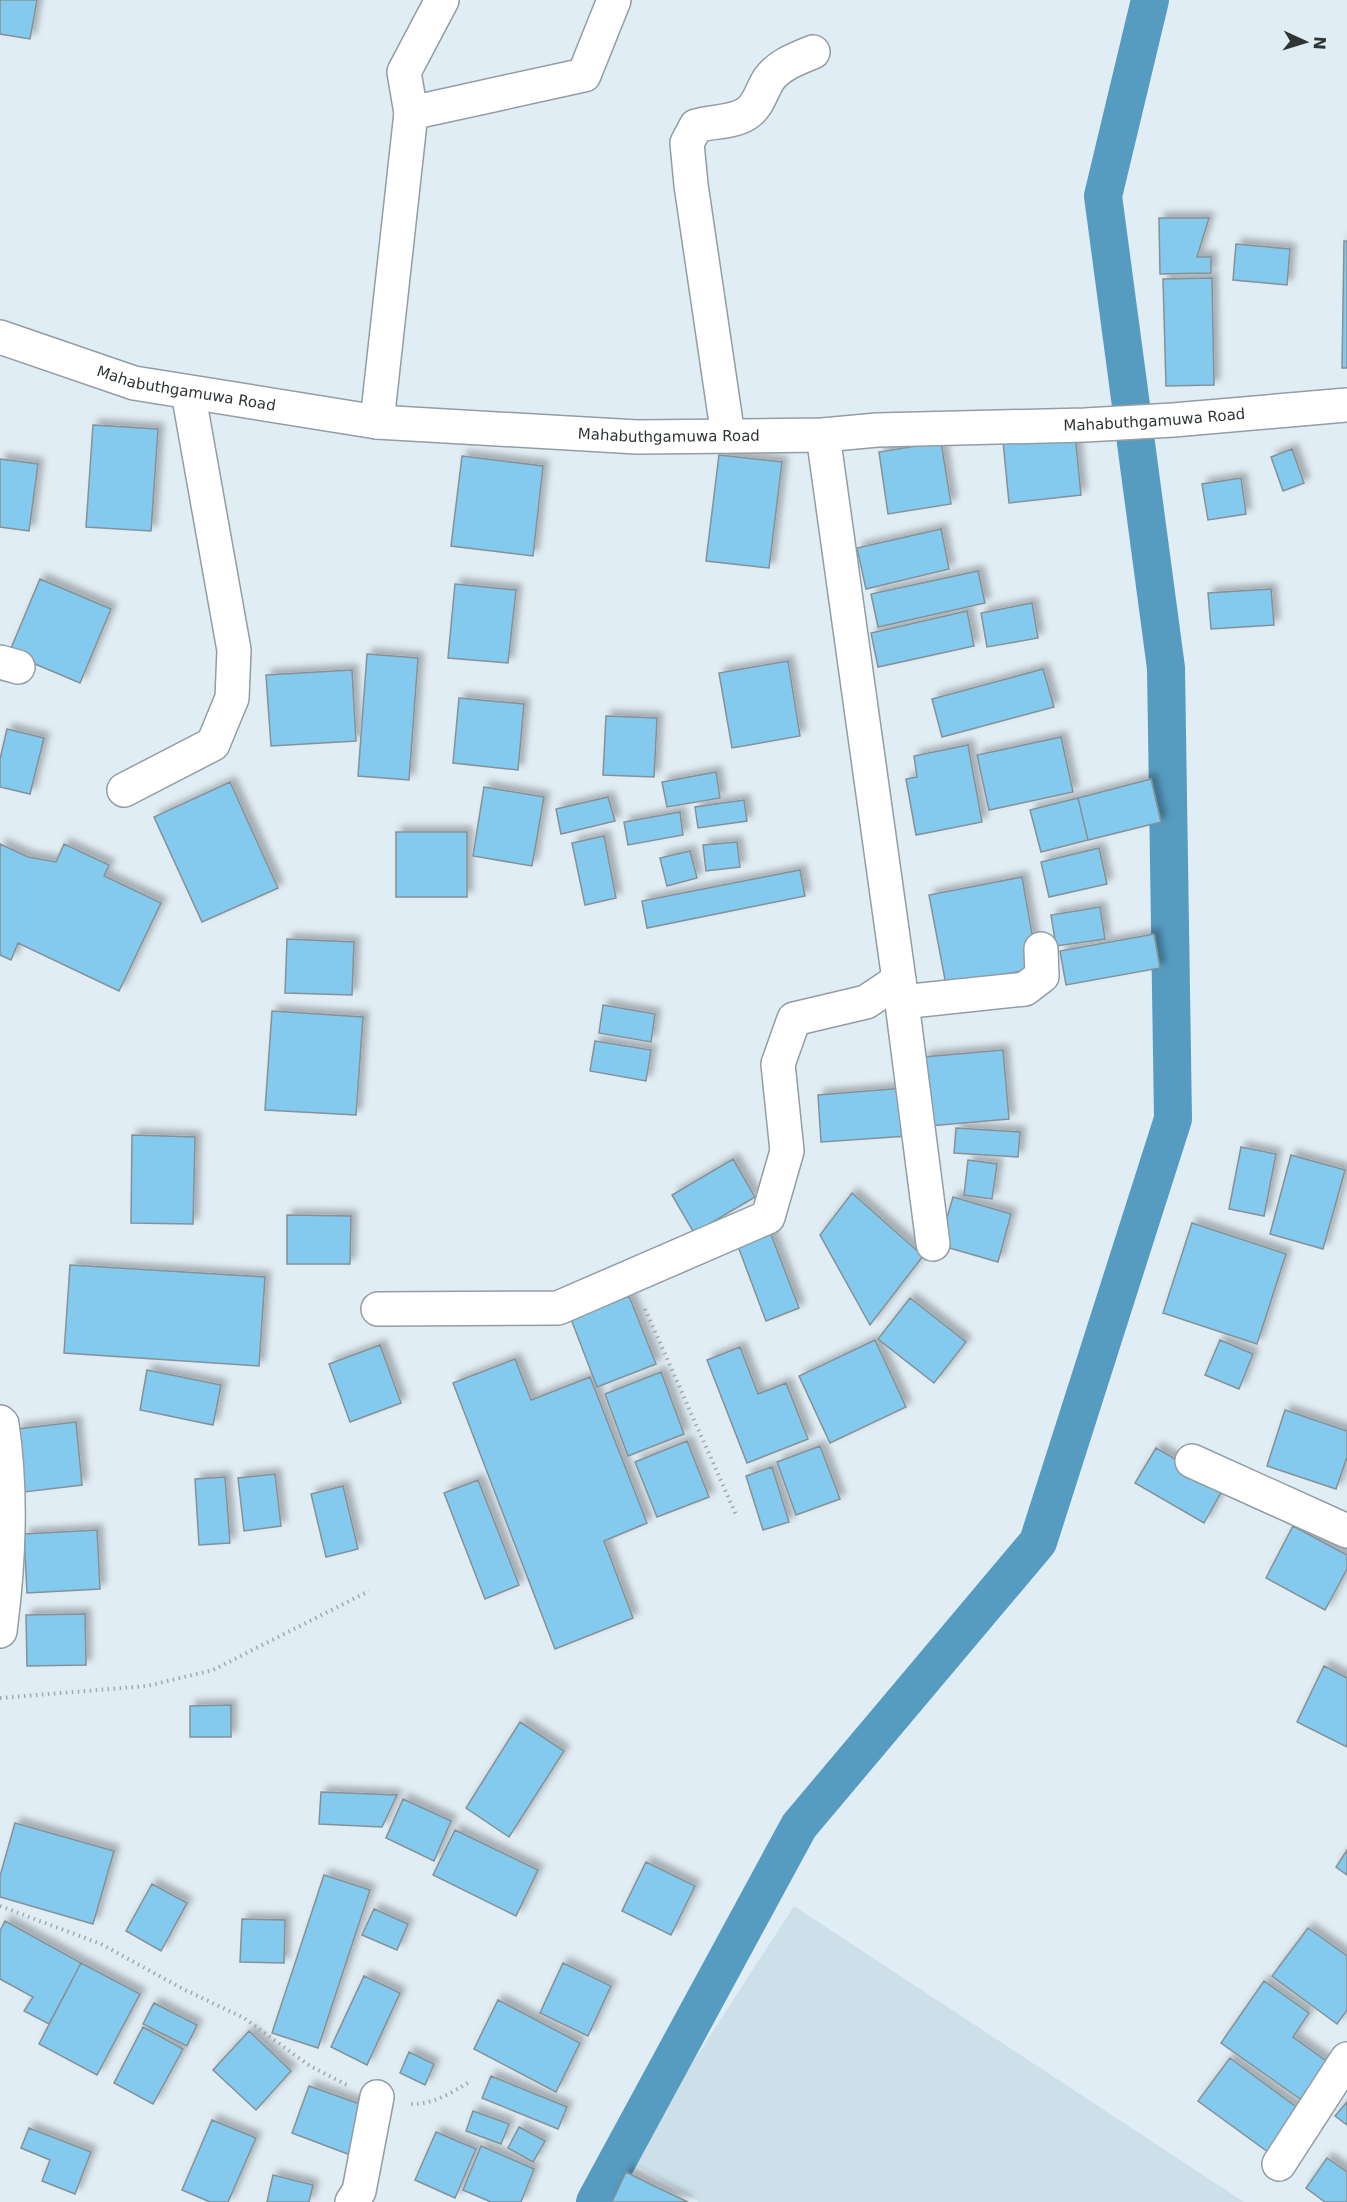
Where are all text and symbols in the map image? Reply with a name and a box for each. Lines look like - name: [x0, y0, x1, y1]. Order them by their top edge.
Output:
- north arrow: [1275, 12, 1335, 72]
- text: N: [1310, 36, 1329, 50]
- street label: Mahabuthgamuwa Road: [94, 362, 277, 415]
- street label: Mahabuthgamuwa Road: [1063, 405, 1246, 435]
- street label: Mahabuthgamuwa Road: [577, 425, 760, 446]

